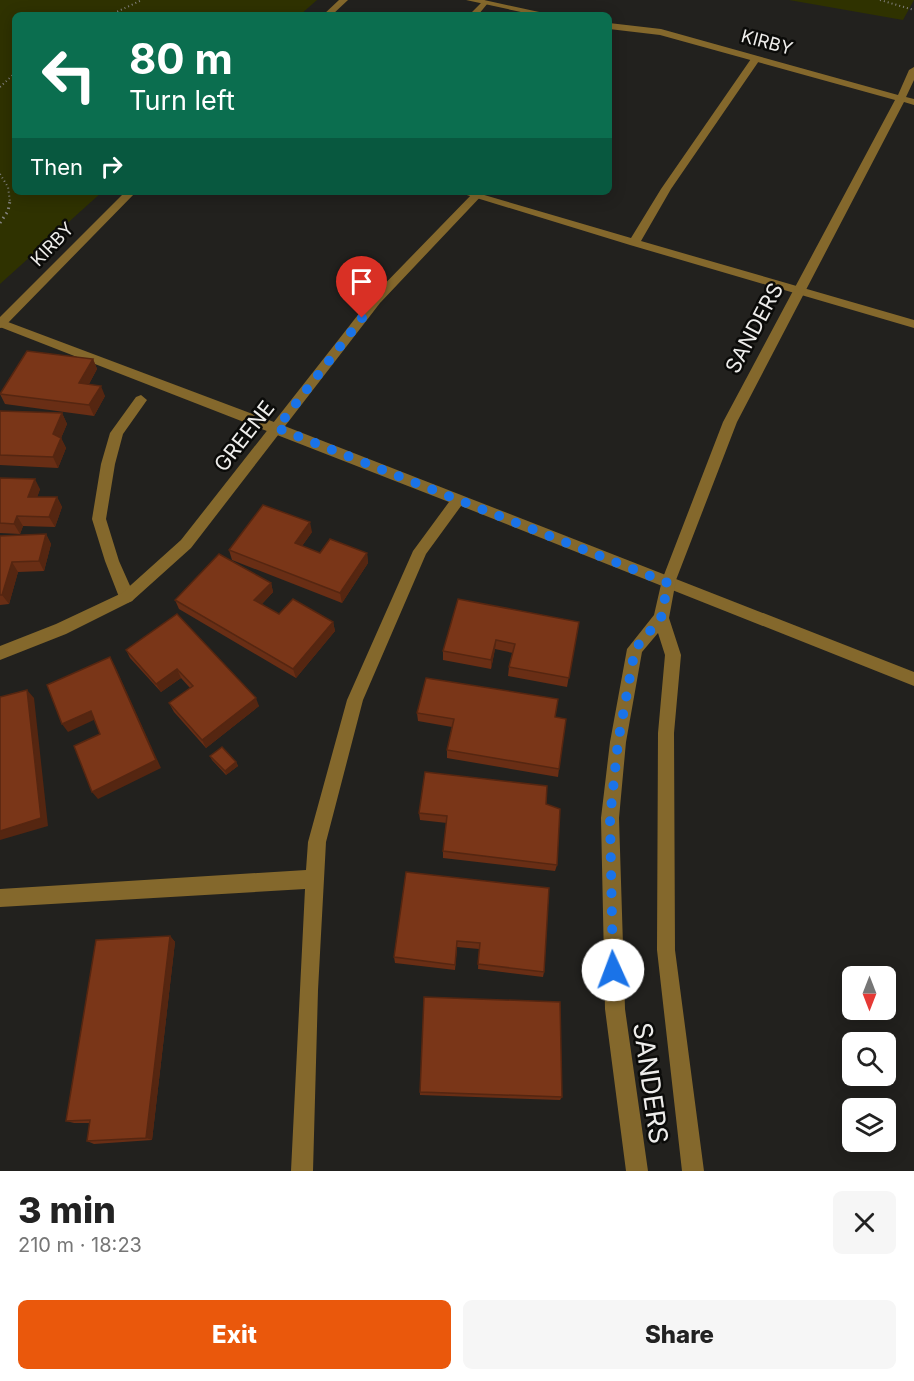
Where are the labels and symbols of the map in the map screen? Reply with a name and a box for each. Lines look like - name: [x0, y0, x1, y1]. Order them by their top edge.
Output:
- street label: KIRBY: [739, 25, 795, 59]
- street label: KIRBY: [26, 218, 78, 270]
- pin: [336, 256, 387, 318]
- street label: SANDERS: [720, 279, 788, 377]
- street label: GREENE: [209, 396, 279, 476]
- position arrow: [581, 938, 645, 1002]
- north arrow: [842, 966, 896, 1020]
- street label: SANDERS: [627, 1020, 675, 1146]

